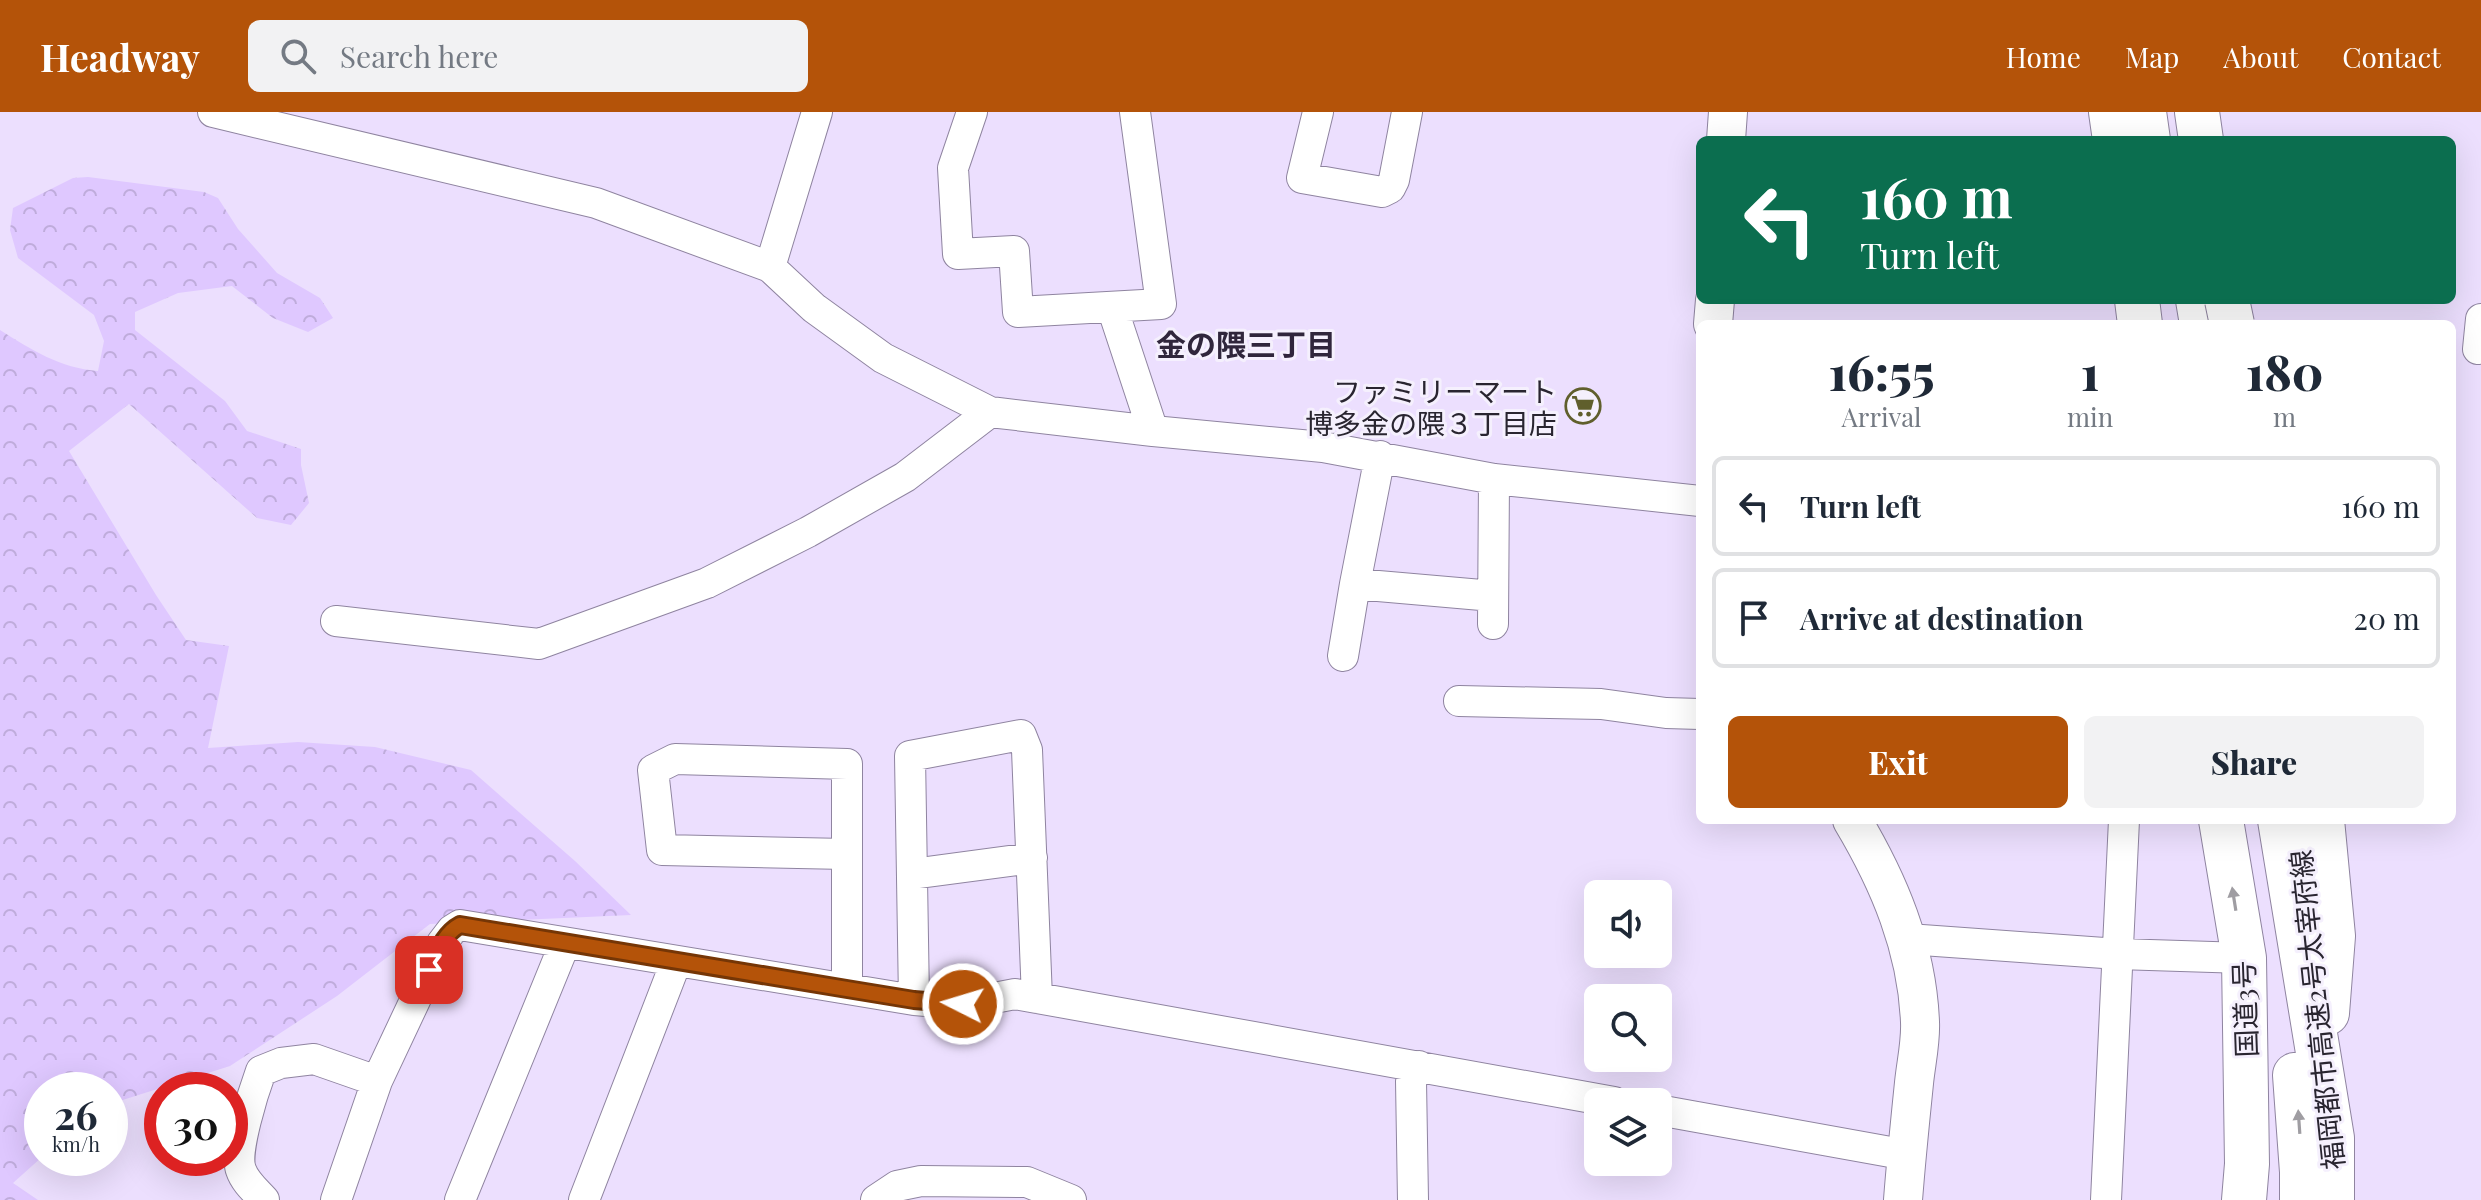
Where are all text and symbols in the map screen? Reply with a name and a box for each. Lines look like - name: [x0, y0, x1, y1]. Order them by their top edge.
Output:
- search box: [248, 20, 808, 92]
- text: Headway: [40, 31, 200, 82]
- icon: search: [276, 34, 320, 78]
- text: Search here: [340, 36, 498, 76]
- text: Home: [2006, 38, 2081, 75]
- text: Map: [2125, 38, 2179, 75]
- text: About: [2223, 38, 2298, 75]
- text: Contact: [2342, 38, 2441, 75]
- text: 160 m: [1860, 158, 2013, 233]
- icon: left: [1728, 168, 1832, 272]
- text: Turn left: [1860, 230, 1999, 278]
- district label: 金の隈三丁目: [1156, 324, 1336, 364]
- text: 16:55: [1828, 339, 1935, 403]
- text: 1: [2081, 339, 2099, 403]
- text: 180: [2246, 339, 2324, 403]
- place label: ファミリーマート 博多金の隈３丁目店: [1305, 372, 1557, 441]
- supermarket icon: ファミリーマート 博多金の隈３丁目店: [1564, 387, 1602, 425]
- text: Arrival: [1841, 399, 1922, 434]
- text: min: [2067, 399, 2113, 434]
- text: m: [2273, 399, 2296, 434]
- icon: left: [1732, 484, 1776, 528]
- text: Turn left: [1800, 486, 1921, 526]
- text: 160 m: [2341, 486, 2420, 526]
- icon: arrive: [1732, 596, 1776, 640]
- text: Arrive at destination: [1800, 598, 2083, 638]
- text: 20 m: [2354, 598, 2420, 638]
- button: Exit: [1728, 716, 2068, 808]
- button: Share: [2084, 716, 2424, 808]
- street label: 福岡都市高速2号太宰府線: [2281, 848, 2351, 1172]
- map controls: [1584, 880, 1672, 1176]
- button: sound: [1584, 880, 1672, 968]
- one-way arrow: [2227, 886, 2240, 911]
- pin: [395, 936, 463, 1004]
- icon: arrive: [407, 948, 451, 992]
- street label: 国道3号: [2224, 960, 2264, 1058]
- position arrow: [921, 962, 1005, 1046]
- button: search: [1584, 984, 1672, 1072]
- speed limit sign: 30: [144, 1072, 248, 1176]
- text: 26: [54, 1087, 98, 1140]
- button: layers: [1584, 1088, 1672, 1176]
- one-way arrow: [2292, 1109, 2305, 1134]
- text: km/h: [52, 1130, 100, 1157]

